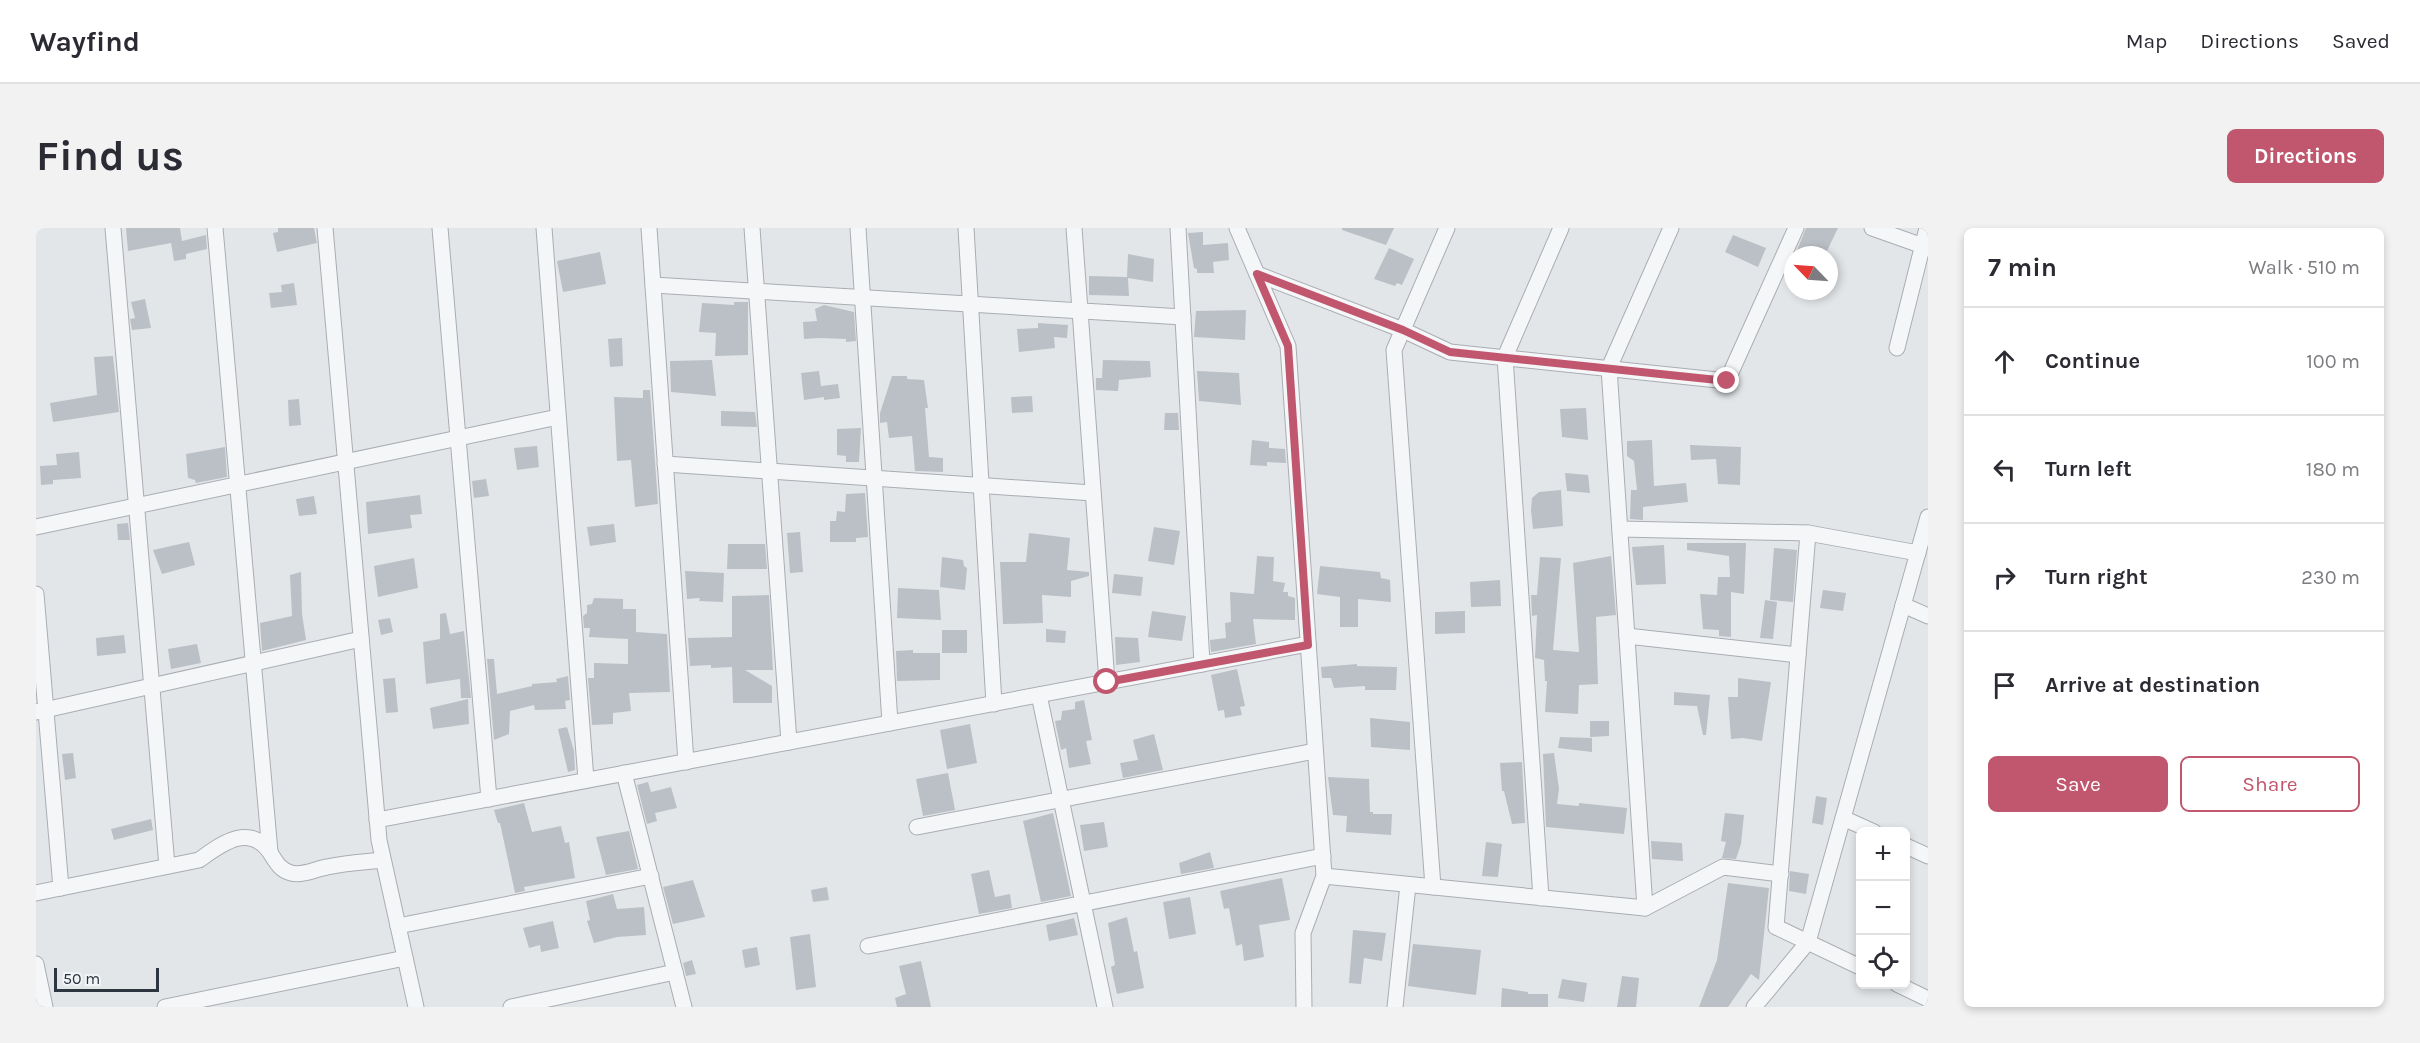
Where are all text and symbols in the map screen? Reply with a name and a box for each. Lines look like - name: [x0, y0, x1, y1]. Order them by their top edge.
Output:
- text: Wayfind: [30, 25, 140, 58]
- text: Map: [2126, 29, 2167, 53]
- text: Directions: [2200, 29, 2299, 53]
- text: Saved: [2332, 29, 2390, 53]
- button: Directions: [2227, 129, 2384, 183]
- text: Find us: [36, 131, 184, 181]
- north arrow: [1784, 246, 1838, 300]
- text: 7 min: [1988, 252, 2057, 283]
- text: Walk · 510 m: [2249, 256, 2360, 279]
- icon: ahead: [1988, 345, 2021, 378]
- text: Continue: [2045, 348, 2140, 374]
- text: 100 m: [2306, 350, 2360, 373]
- route end: [1713, 367, 1739, 393]
- icon: left: [1988, 453, 2021, 486]
- text: Turn left: [2045, 456, 2132, 482]
- text: 180 m: [2306, 458, 2360, 481]
- icon: right: [1988, 561, 2021, 594]
- text: Turn right: [2045, 564, 2148, 590]
- text: 230 m: [2301, 566, 2360, 589]
- route start: [1093, 668, 1119, 694]
- icon: arrive: [1988, 669, 2021, 702]
- text: Arrive at destination: [2045, 672, 2260, 698]
- button: Save: [1988, 756, 2168, 812]
- button: Share: [2180, 756, 2360, 812]
- map controls: [1856, 827, 1910, 989]
- button: +: [1856, 827, 1910, 881]
- button: −: [1856, 881, 1910, 935]
- button: locate: [1856, 935, 1910, 989]
- scale bar: [54, 965, 159, 992]
- text: 50 m: [63, 969, 100, 988]

